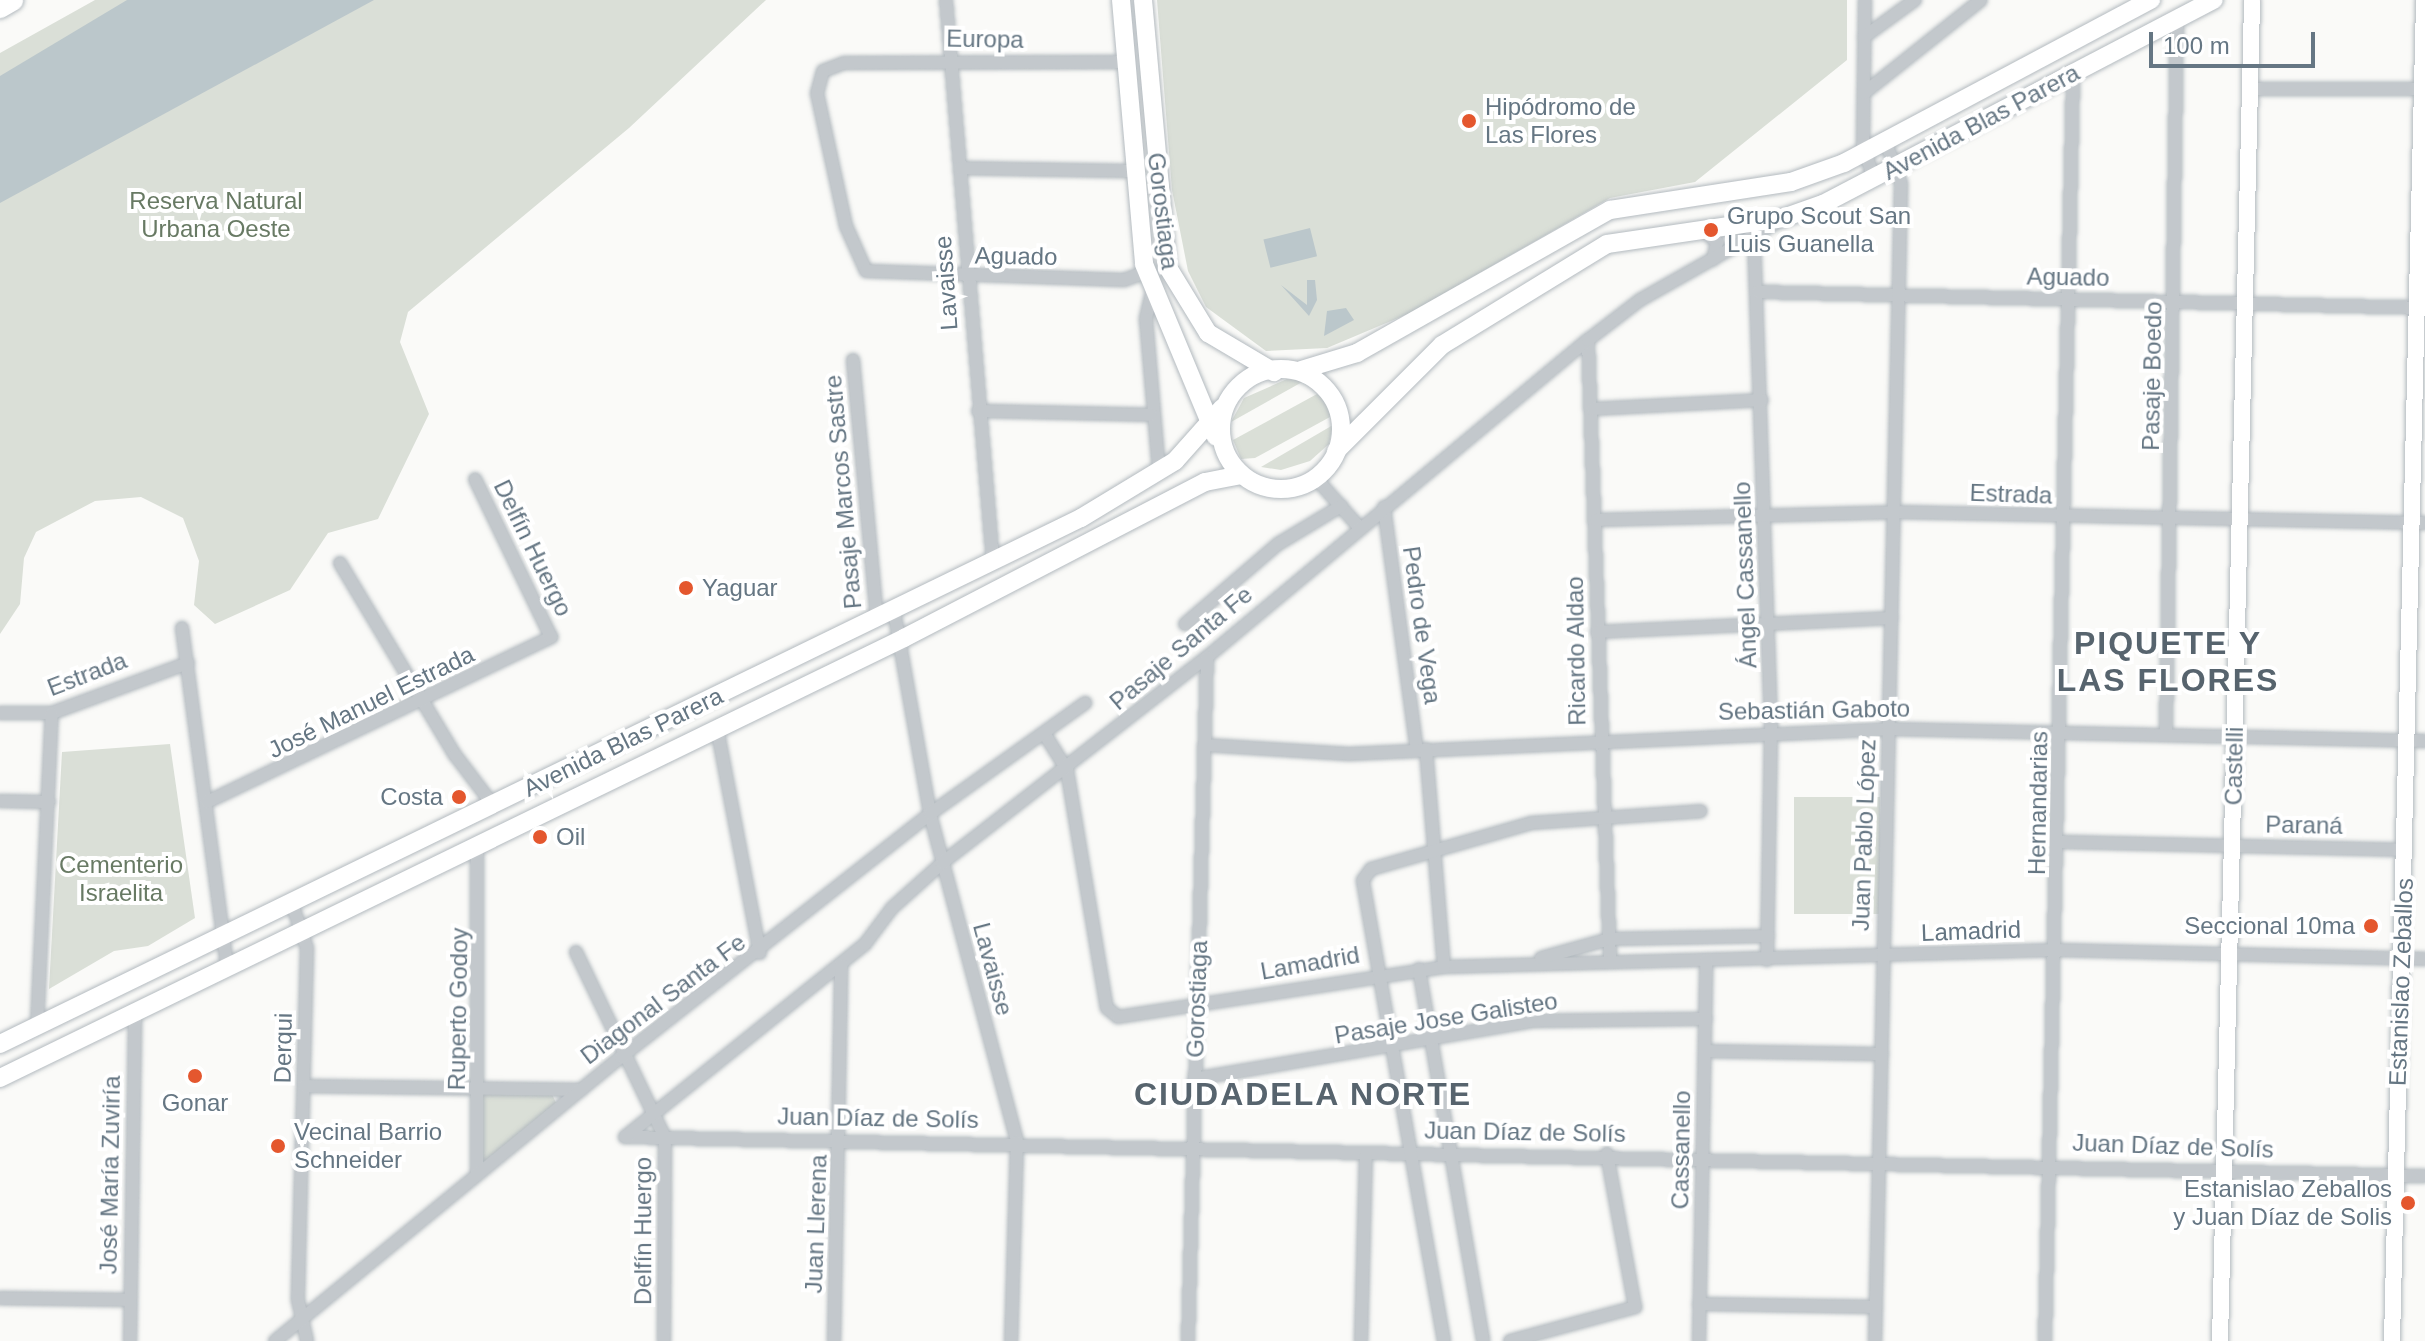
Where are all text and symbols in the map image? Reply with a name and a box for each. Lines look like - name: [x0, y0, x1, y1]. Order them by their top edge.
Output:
- scale bar: [2153, 16, 2319, 66]
- street label: Europa: [946, 24, 1024, 54]
- text: 100 m: [2163, 32, 2230, 59]
- street label: Avenida Blas Parera: [1878, 58, 2084, 186]
- place label: Hipódromo de Las Flores: [1485, 93, 1636, 149]
- marker: Hipódromo de Las Flores: [1460, 112, 1478, 130]
- street label: Gorostiaga: [1142, 151, 1184, 271]
- park label: Reserva Natural Urbana Oeste: [129, 187, 303, 243]
- place label: Grupo Scout San Luis Guanella: [1727, 202, 1911, 258]
- marker: Grupo Scout San Luis Guanella: [1702, 221, 1720, 239]
- street label: Lavaisse: [928, 235, 964, 331]
- street label: Aguado: [974, 241, 1058, 271]
- street label: Aguado: [2026, 262, 2110, 292]
- street label: Pasaje Boedo: [2136, 301, 2168, 451]
- street label: Pasaje Marcos Sastre: [818, 374, 868, 610]
- street label: Delfín Huergo: [488, 475, 578, 621]
- street label: Estrada: [1969, 478, 2053, 510]
- street label: Ángel Cassanello: [1727, 481, 1763, 669]
- street label: Pedro de Vega: [1397, 544, 1447, 706]
- place label: Yaguar: [702, 574, 778, 602]
- street label: Ricardo Aldao: [1560, 575, 1592, 727]
- marker: Yaguar: [677, 579, 695, 597]
- street label: Pasaje Santa Fe: [1104, 580, 1258, 716]
- district label: PIQUETE Y LAS FLORES: [2057, 625, 2279, 700]
- street label: José Manuel Estrada: [263, 640, 479, 764]
- street label: Estrada: [43, 646, 131, 702]
- street label: Avenida Blas Parera: [519, 681, 727, 803]
- street label: Sebastián Gaboto: [1718, 694, 1910, 726]
- street label: Castelli: [2219, 726, 2249, 806]
- street label: Hernandarias: [2022, 731, 2054, 875]
- street label: Juan Pablo López: [1846, 738, 1882, 932]
- place label: Costa: [380, 783, 443, 811]
- marker: Costa: [450, 788, 468, 806]
- street label: Paraná: [2265, 810, 2343, 840]
- place label: Oil: [556, 823, 585, 851]
- marker: Oil: [531, 828, 549, 846]
- park label: Cementerio Israelita: [59, 851, 183, 907]
- street label: Estanislao Zeballos: [2383, 878, 2419, 1086]
- place label: Seccional 10ma: [2184, 912, 2355, 940]
- street label: Lamadrid: [1921, 915, 2021, 947]
- marker: Seccional 10ma: [2362, 917, 2380, 935]
- street label: Lavaisse: [967, 920, 1019, 1018]
- street label: Ruperto Godoy: [442, 927, 474, 1091]
- street label: Diagonal Santa Fe: [575, 928, 751, 1070]
- street label: Gorostiaga: [1181, 940, 1213, 1058]
- street label: Lamadrid: [1258, 940, 1362, 986]
- street label: Pasaje Jose Galisteo: [1332, 986, 1560, 1050]
- street label: Derqui: [268, 1012, 298, 1084]
- marker: Gonar: [186, 1067, 204, 1085]
- street label: José María Zuviría: [94, 1075, 126, 1275]
- district label: CIUDADELA NORTE: [1133, 1075, 1473, 1113]
- place label: Gonar: [162, 1089, 228, 1117]
- street label: Cassanello: [1666, 1090, 1696, 1210]
- street label: Juan Díaz de Solís: [777, 1102, 979, 1134]
- street label: Juan Díaz de Solís: [1424, 1116, 1626, 1148]
- place label: Vecinal Barrio Schneider: [294, 1118, 442, 1174]
- street label: Juan Díaz de Solís: [2072, 1128, 2274, 1164]
- marker: Vecinal Barrio Schneider: [269, 1137, 287, 1155]
- street label: Juan Llerena: [799, 1154, 833, 1294]
- street label: Delfín Huergo: [629, 1157, 657, 1305]
- place label: Estanislao Zeballos y Juan Díaz de Solis: [2173, 1175, 2392, 1231]
- marker: Estanislao Zeballos y Juan Díaz de Solis: [2399, 1194, 2417, 1212]

